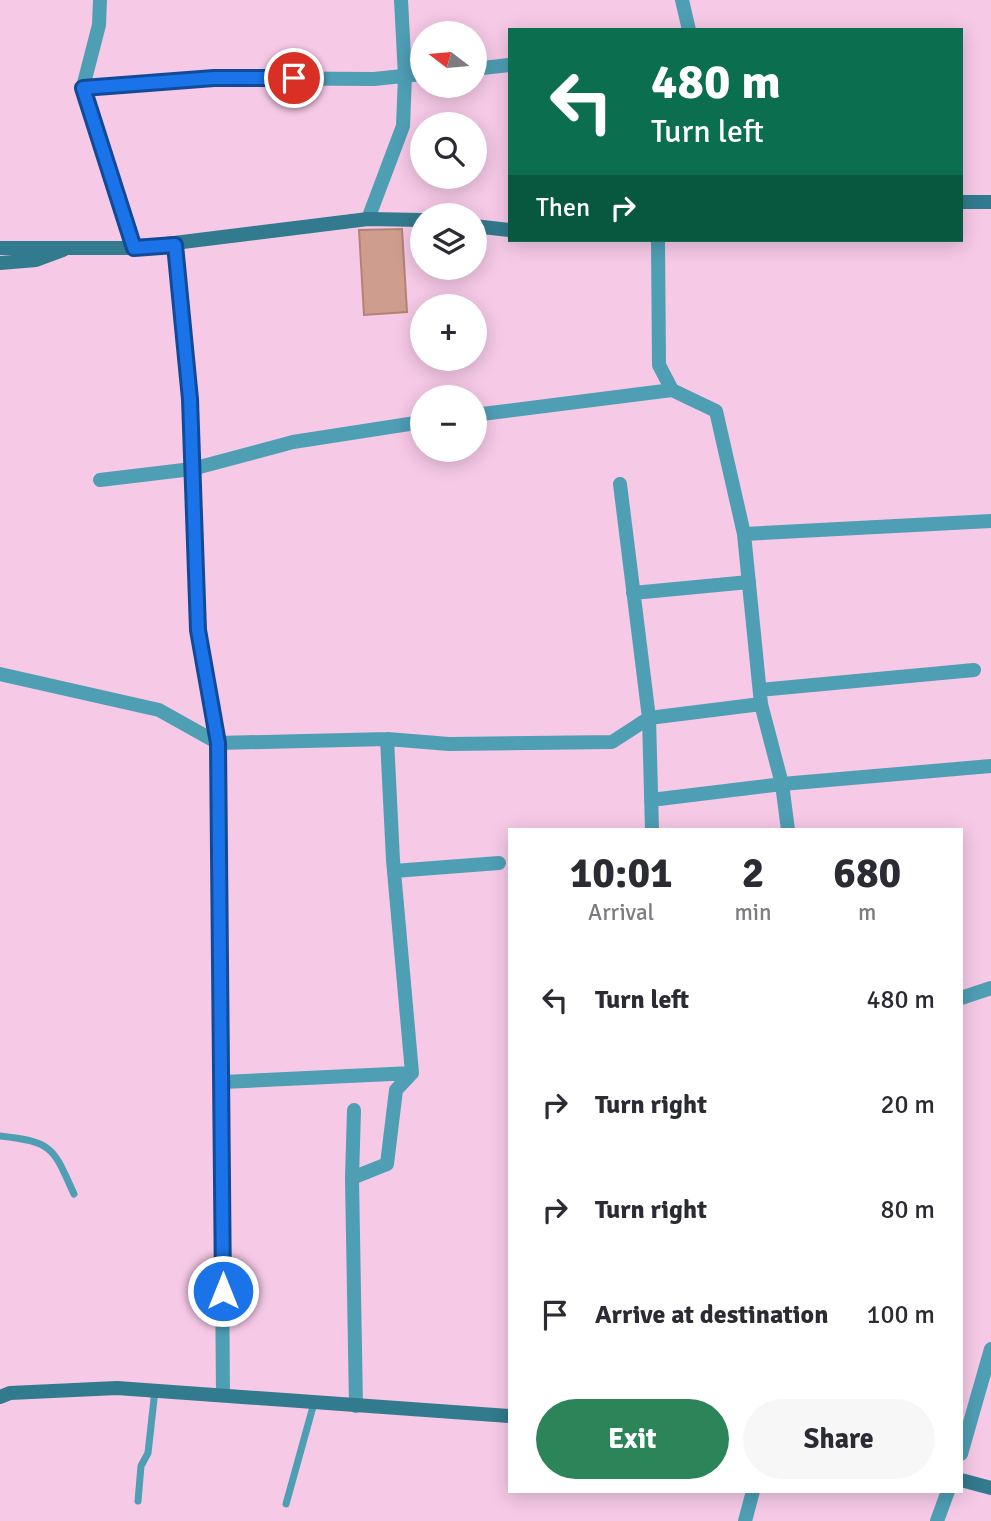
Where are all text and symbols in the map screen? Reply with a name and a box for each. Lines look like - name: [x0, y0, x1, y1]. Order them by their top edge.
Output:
- north arrow: [410, 21, 486, 98]
- map controls: [410, 21, 487, 462]
- pin: [264, 48, 324, 108]
- text: 480 m: [651, 52, 781, 112]
- icon: left: [536, 56, 627, 147]
- icon: arrive: [275, 59, 313, 97]
- button: search: [410, 112, 487, 189]
- text: Turn left: [651, 112, 764, 151]
- icon: right: [604, 189, 642, 227]
- text: Then: [536, 192, 590, 224]
- button: layers: [410, 203, 487, 280]
- button: +: [410, 294, 487, 371]
- button: −: [410, 385, 487, 462]
- text: 10:01: [570, 848, 673, 899]
- text: 2: [742, 848, 764, 899]
- text: 680: [833, 848, 901, 899]
- text: Arrival: [588, 898, 654, 927]
- text: min: [734, 898, 772, 927]
- text: m: [858, 898, 876, 927]
- icon: left: [536, 981, 574, 1019]
- text: Turn left: [595, 984, 689, 1016]
- text: 480 m: [866, 984, 935, 1016]
- icon: right: [536, 1086, 574, 1124]
- text: Turn right: [595, 1089, 707, 1121]
- text: 20 m: [880, 1089, 935, 1121]
- icon: right: [536, 1191, 574, 1229]
- text: Turn right: [595, 1194, 707, 1226]
- text: 80 m: [880, 1194, 935, 1226]
- position arrow: [186, 1254, 260, 1328]
- icon: arrive: [536, 1296, 574, 1334]
- text: Arrive at destination: [595, 1299, 828, 1331]
- text: 100 m: [866, 1299, 935, 1331]
- button: Exit: [536, 1399, 729, 1479]
- button: Share: [743, 1399, 935, 1479]

